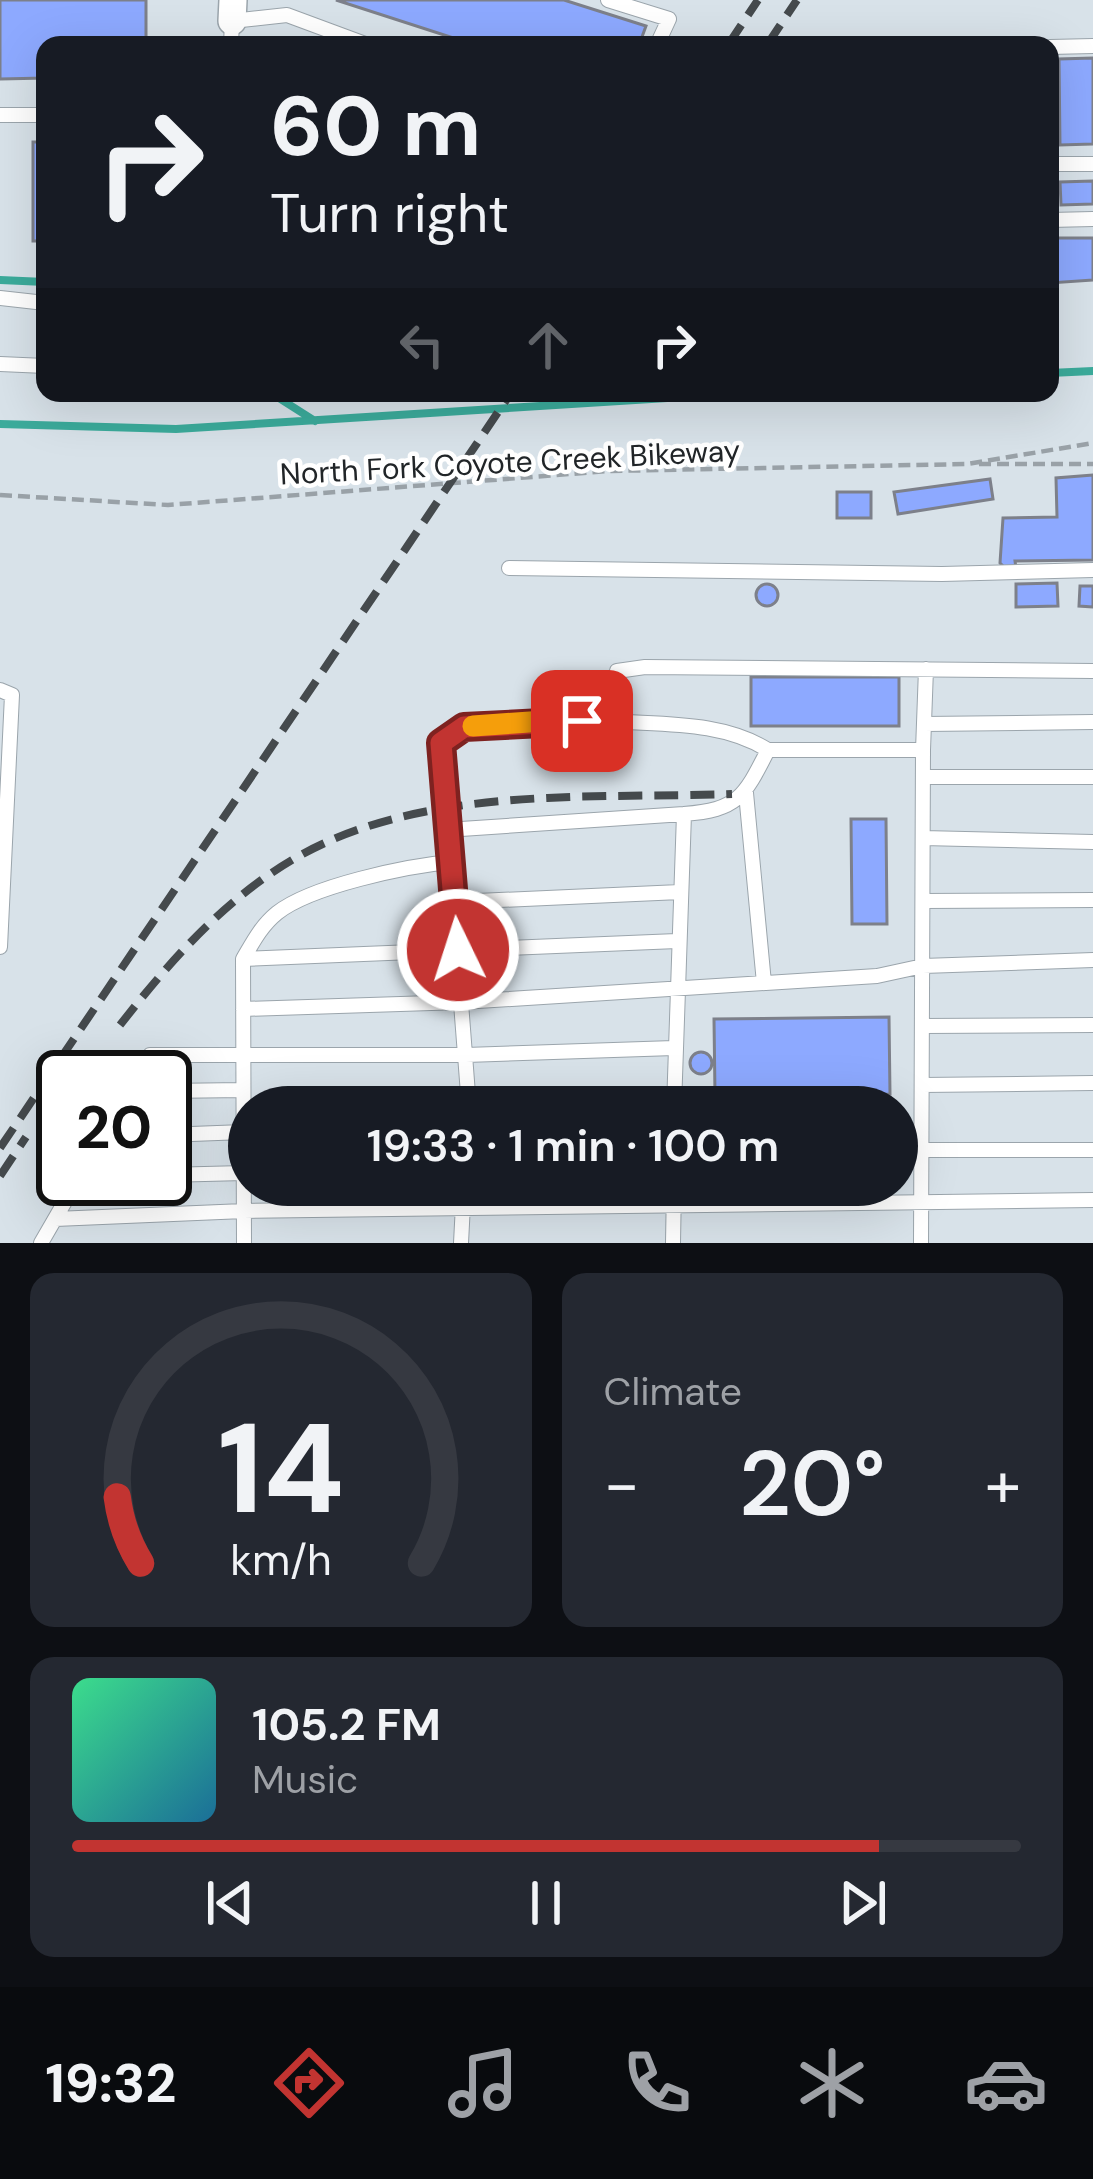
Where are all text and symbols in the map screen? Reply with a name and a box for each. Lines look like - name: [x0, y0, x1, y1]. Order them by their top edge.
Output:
- text: 60 m: [270, 72, 481, 181]
- icon: right: [72, 84, 228, 240]
- text: Turn right: [270, 178, 509, 249]
- icon: left: [389, 312, 455, 378]
- icon: ahead: [515, 312, 581, 378]
- icon: right: [641, 312, 707, 378]
- street label: North Fork Coyote Creek Bikeway: [279, 430, 741, 494]
- pin: [531, 670, 633, 772]
- icon: arrive: [549, 688, 615, 754]
- position arrow: [395, 887, 521, 1013]
- speed limit sign: 20: [36, 1050, 192, 1206]
- text: 19:33 · 1 min · 100 m: [367, 1116, 779, 1175]
- text: Climate: [604, 1366, 742, 1417]
- text: 14: [217, 1388, 344, 1551]
- text: 20°: [739, 1426, 885, 1543]
- text: −: [604, 1442, 640, 1527]
- text: +: [985, 1442, 1021, 1527]
- text: km/h: [230, 1532, 331, 1588]
- text: 105.2 FM: [252, 1695, 441, 1754]
- text: Music: [252, 1754, 358, 1805]
- icon: previous: [197, 1870, 263, 1936]
- icon: pause: [513, 1870, 579, 1936]
- icon: next: [830, 1870, 896, 1936]
- icon: directions: [267, 2041, 351, 2125]
- icon: music: [441, 2041, 525, 2125]
- icon: phone: [615, 2041, 699, 2125]
- icon: climate: [790, 2041, 874, 2125]
- icon: car: [964, 2041, 1048, 2125]
- text: 19:32: [45, 2048, 177, 2119]

